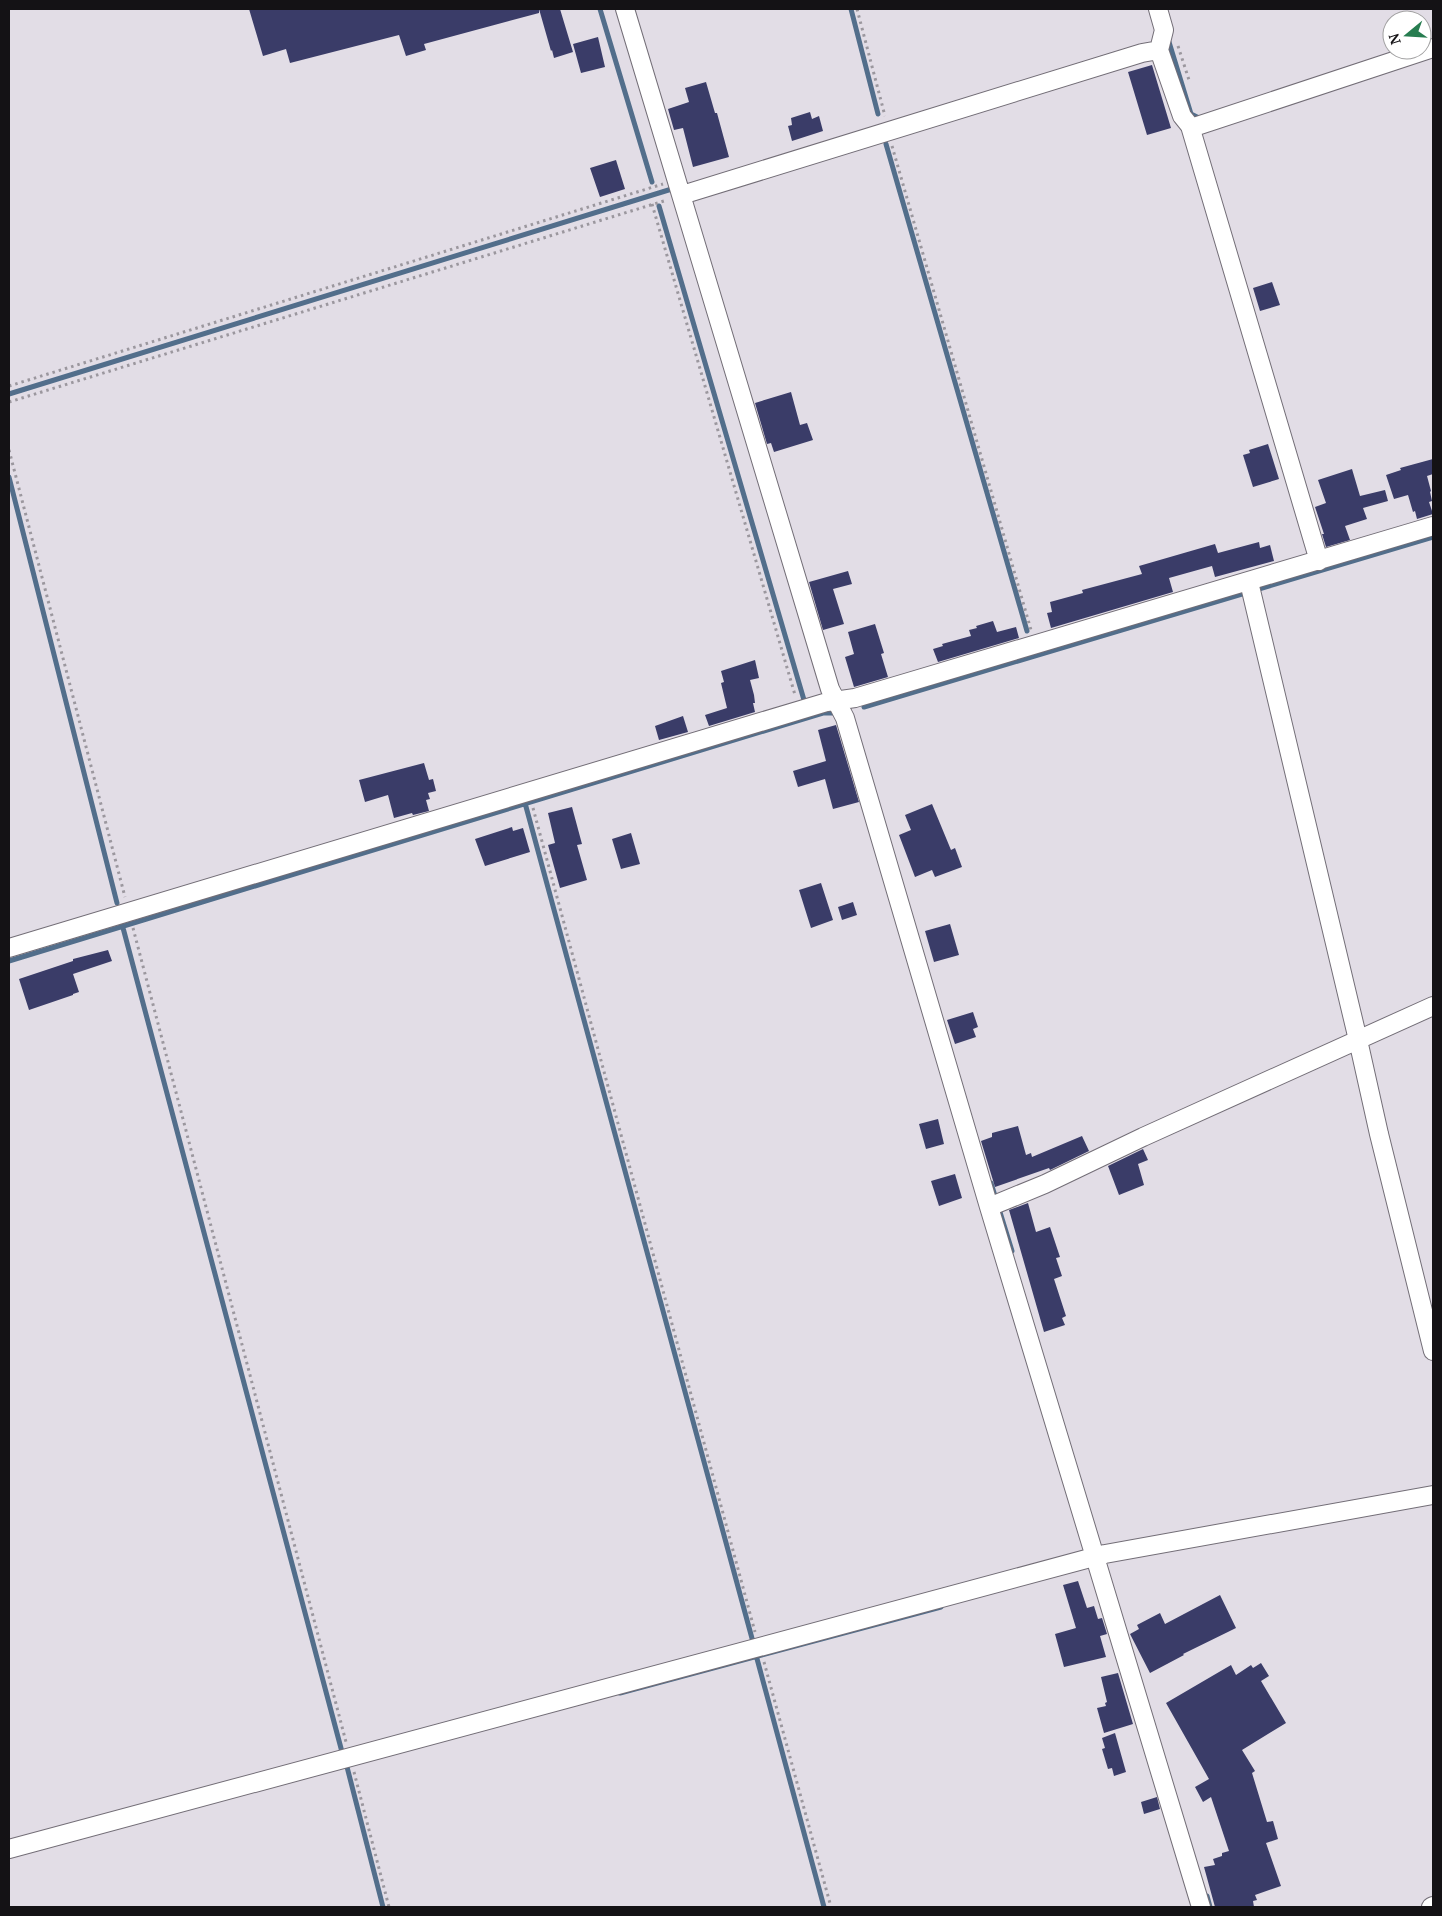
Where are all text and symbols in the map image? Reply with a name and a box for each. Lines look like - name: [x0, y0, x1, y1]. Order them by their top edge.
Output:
- north arrow: [1382, 10, 1432, 60]
- text: N: [1383, 31, 1405, 47]

